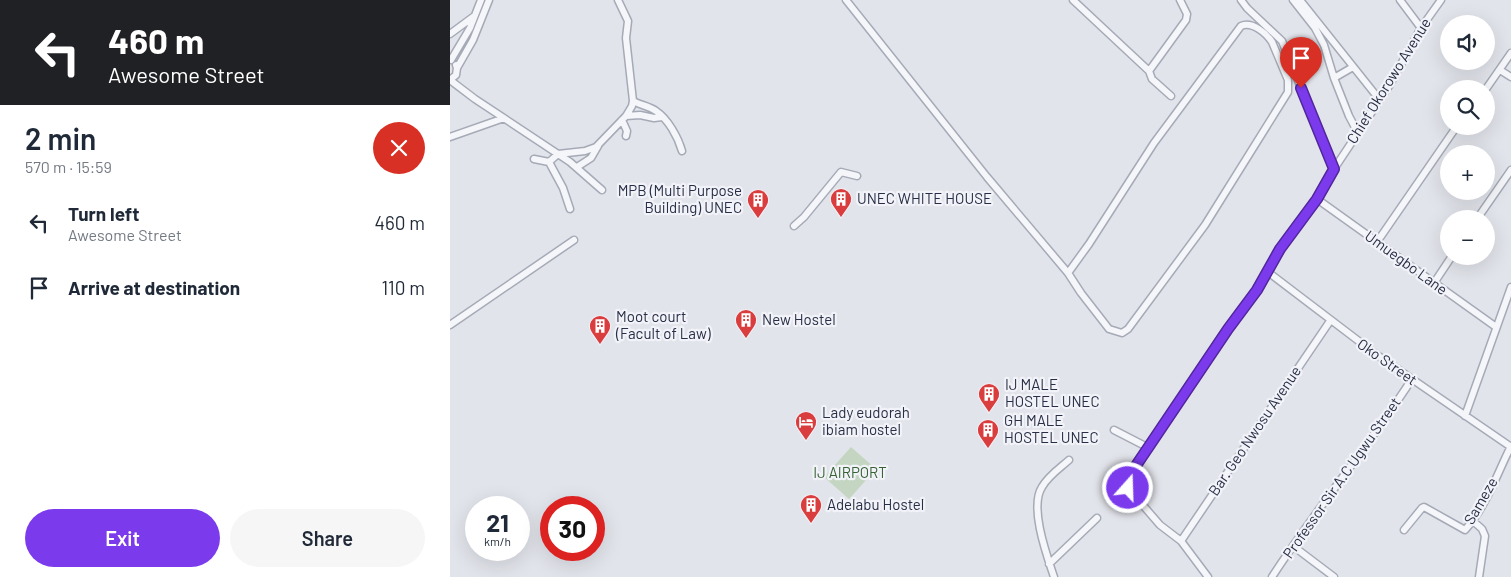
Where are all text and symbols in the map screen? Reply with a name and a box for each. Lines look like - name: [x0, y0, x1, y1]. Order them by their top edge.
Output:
- street label: Chief Okorowo Avenue: [1342, 14, 1434, 147]
- map controls: [1440, 15, 1495, 265]
- button: sound: [1440, 15, 1495, 70]
- text: 460 m: [108, 19, 204, 61]
- icon: left: [25, 20, 90, 85]
- pin: [1280, 37, 1322, 88]
- icon: arrive: [1287, 44, 1315, 72]
- text: Awesome Street: [108, 61, 265, 87]
- button: search: [1440, 80, 1495, 135]
- text: 2 min: [25, 120, 96, 156]
- button: close: [373, 122, 425, 174]
- button: +: [1440, 145, 1495, 200]
- text: 570 m · 15:59: [25, 157, 112, 176]
- place label: MPB (Multi Purpose Building) UNEC: [618, 181, 742, 216]
- building icon: UNEC WHITE HOUSE: [829, 187, 853, 218]
- building icon: MPB (Multi Purpose Building) UNEC: [746, 188, 770, 219]
- place label: UNEC WHITE HOUSE: [857, 189, 992, 207]
- text: Turn left: [68, 202, 139, 225]
- icon: left: [25, 209, 53, 237]
- button: −: [1440, 210, 1495, 265]
- text: 460 m: [374, 211, 425, 234]
- text: Awesome Street: [68, 225, 182, 244]
- street label: Umuegbo Lane: [1362, 226, 1451, 298]
- icon: arrive: [25, 274, 53, 302]
- text: Arrive at destination: [68, 276, 240, 299]
- text: 110 m: [381, 276, 425, 299]
- place label: Moot court (Facult of Law): [615, 307, 711, 342]
- building icon: New Hostel: [734, 308, 758, 339]
- place label: New Hostel: [762, 310, 836, 328]
- building icon: Moot court (Facult of Law): [588, 314, 612, 345]
- street label: Oko Street: [1354, 334, 1421, 388]
- street label: Bar. Geo Nwosu Avenue: [1204, 362, 1304, 499]
- place label: IJ MALE HOSTEL UNEC: [1005, 375, 1100, 410]
- building icon: IJ MALE HOSTEL UNEC: [977, 382, 1001, 413]
- street label: Professor Sir A.C Ugwu Street: [1279, 393, 1404, 562]
- place label: Lady eudorah ibiam hostel: [822, 403, 910, 438]
- hotel icon: Lady eudorah ibiam hostel: [794, 410, 818, 441]
- place label: GH MALE HOSTEL UNEC: [1004, 411, 1099, 446]
- building icon: GH MALE HOSTEL UNEC: [976, 418, 1000, 449]
- position arrow: [1101, 461, 1153, 513]
- park label: IJ AIRPORT: [813, 463, 887, 481]
- street label: Sameze: [1459, 474, 1501, 527]
- building icon: Adelabu Hostel: [799, 493, 823, 524]
- place label: Adelabu Hostel: [827, 495, 924, 513]
- speed limit sign: 30: [540, 496, 605, 561]
- text: 21: [486, 507, 509, 537]
- button: Exit: [25, 509, 220, 567]
- button: Share: [230, 509, 425, 567]
- text: km/h: [484, 534, 511, 548]

